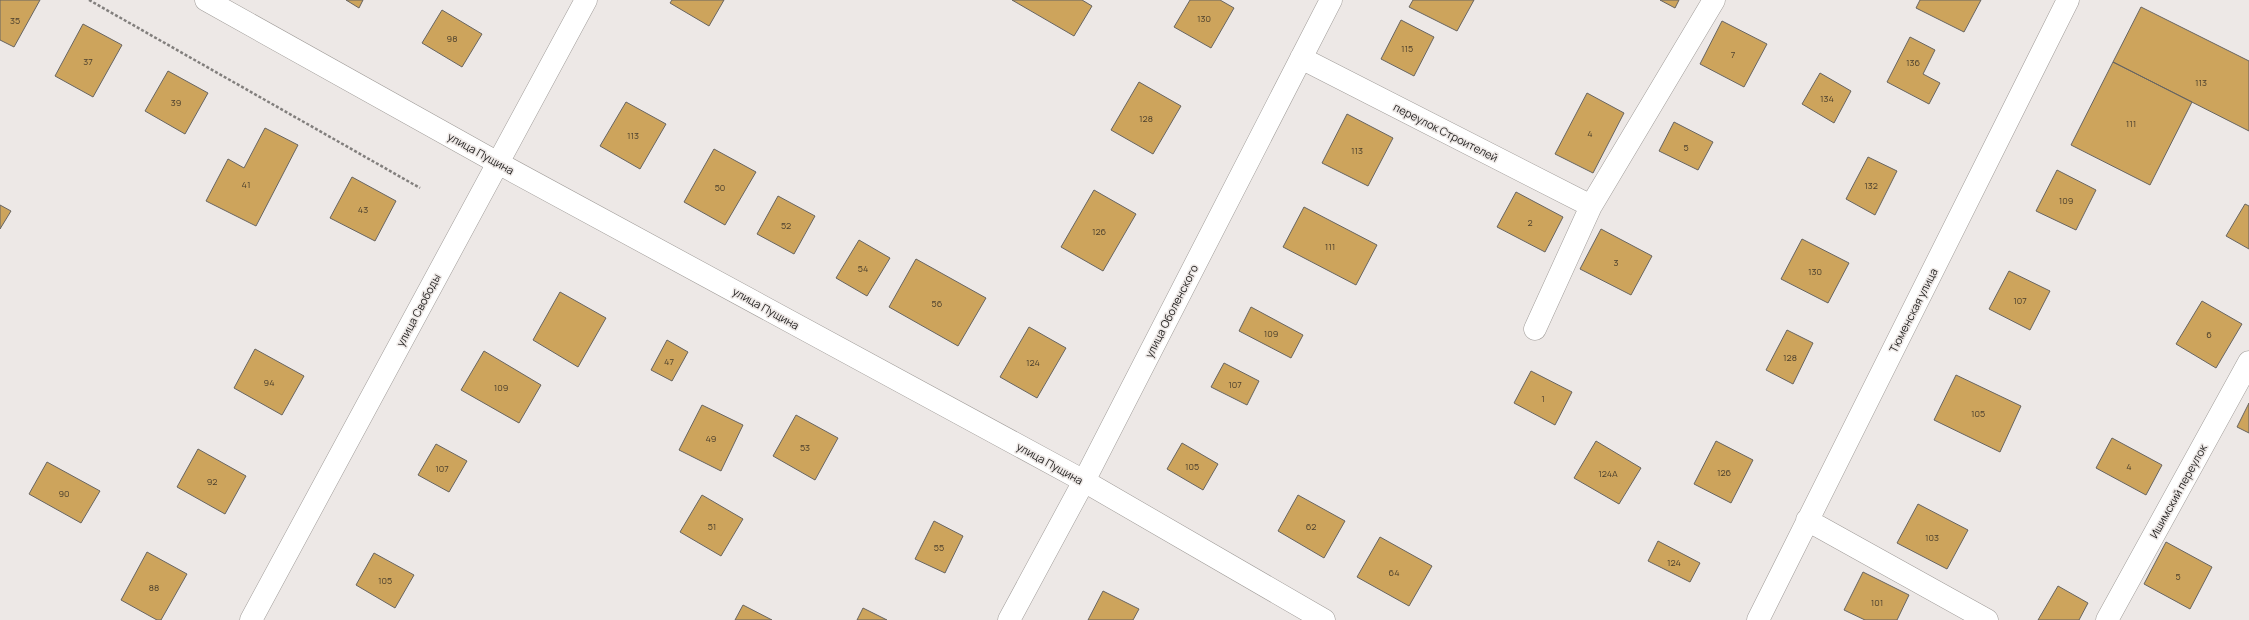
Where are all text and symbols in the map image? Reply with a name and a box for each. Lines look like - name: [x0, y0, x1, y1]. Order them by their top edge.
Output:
- house number: 130: [1197, 12, 1211, 25]
- house number: 35: [10, 14, 20, 27]
- house number: 98: [447, 32, 457, 45]
- house number: 115: [1401, 42, 1413, 55]
- house number: 7: [1731, 48, 1736, 61]
- house number: 37: [83, 55, 93, 68]
- house number: 136: [1906, 56, 1920, 69]
- house number: 113: [2195, 76, 2207, 89]
- house number: 134: [1820, 92, 1834, 105]
- house number: 39: [171, 96, 181, 109]
- street label: переулок Строителей: [1391, 99, 1501, 165]
- house number: 128: [1139, 112, 1153, 125]
- house number: 111: [2126, 117, 2136, 130]
- house number: 4: [1587, 127, 1593, 140]
- street label: улица Пущина: [445, 128, 517, 178]
- house number: 113: [627, 129, 639, 142]
- house number: 5: [1683, 141, 1689, 154]
- house number: 113: [1351, 144, 1363, 157]
- house number: 41: [242, 178, 250, 191]
- house number: 132: [1864, 179, 1878, 192]
- house number: 50: [715, 181, 725, 194]
- house number: 109: [2059, 194, 2073, 207]
- house number: 43: [358, 203, 368, 216]
- house number: 2: [1527, 216, 1533, 229]
- house number: 52: [781, 219, 791, 232]
- house number: 126: [1092, 225, 1107, 238]
- house number: 111: [1325, 240, 1335, 253]
- house number: 3: [1614, 256, 1619, 269]
- street label: улица Оболенского: [1141, 261, 1201, 360]
- house number: 54: [858, 262, 868, 275]
- house number: 130: [1808, 265, 1822, 278]
- street label: Тюменская улица: [1885, 265, 1941, 355]
- street label: улица Свободы: [393, 271, 443, 349]
- street label: улица Пущина: [730, 283, 802, 333]
- house number: 107: [2013, 294, 2027, 307]
- house number: 56: [932, 297, 943, 310]
- house number: 109: [1264, 327, 1278, 340]
- house number: 6: [2206, 328, 2212, 341]
- house number: 128: [1783, 351, 1797, 364]
- house number: 47: [664, 355, 674, 368]
- house number: 124: [1026, 356, 1040, 369]
- house number: 94: [264, 376, 274, 389]
- house number: 107: [1228, 378, 1242, 391]
- house number: 109: [494, 381, 508, 394]
- house number: 1: [1541, 392, 1545, 405]
- house number: 105: [1971, 407, 1985, 420]
- house number: 49: [706, 432, 716, 445]
- street label: улица Пущина: [1014, 438, 1086, 488]
- house number: 53: [800, 441, 810, 454]
- street label: Ишимский переулок: [2146, 441, 2210, 541]
- house number: 105: [1185, 460, 1199, 473]
- house number: 4: [2126, 460, 2132, 473]
- house number: 107: [435, 462, 449, 475]
- house number: 126: [1717, 466, 1732, 479]
- house number: 124А: [1598, 467, 1618, 480]
- house number: 92: [207, 475, 217, 488]
- house number: 90: [58, 487, 70, 500]
- house number: 51: [708, 520, 716, 533]
- house number: 62: [1306, 520, 1316, 533]
- house number: 103: [1925, 531, 1939, 544]
- house number: 55: [934, 541, 944, 554]
- house number: 124: [1667, 556, 1681, 569]
- house number: 64: [1389, 566, 1399, 579]
- house number: 5: [2175, 570, 2181, 583]
- house number: 105: [378, 574, 392, 587]
- house number: 88: [149, 581, 159, 594]
- house number: 101: [1871, 596, 1883, 609]

